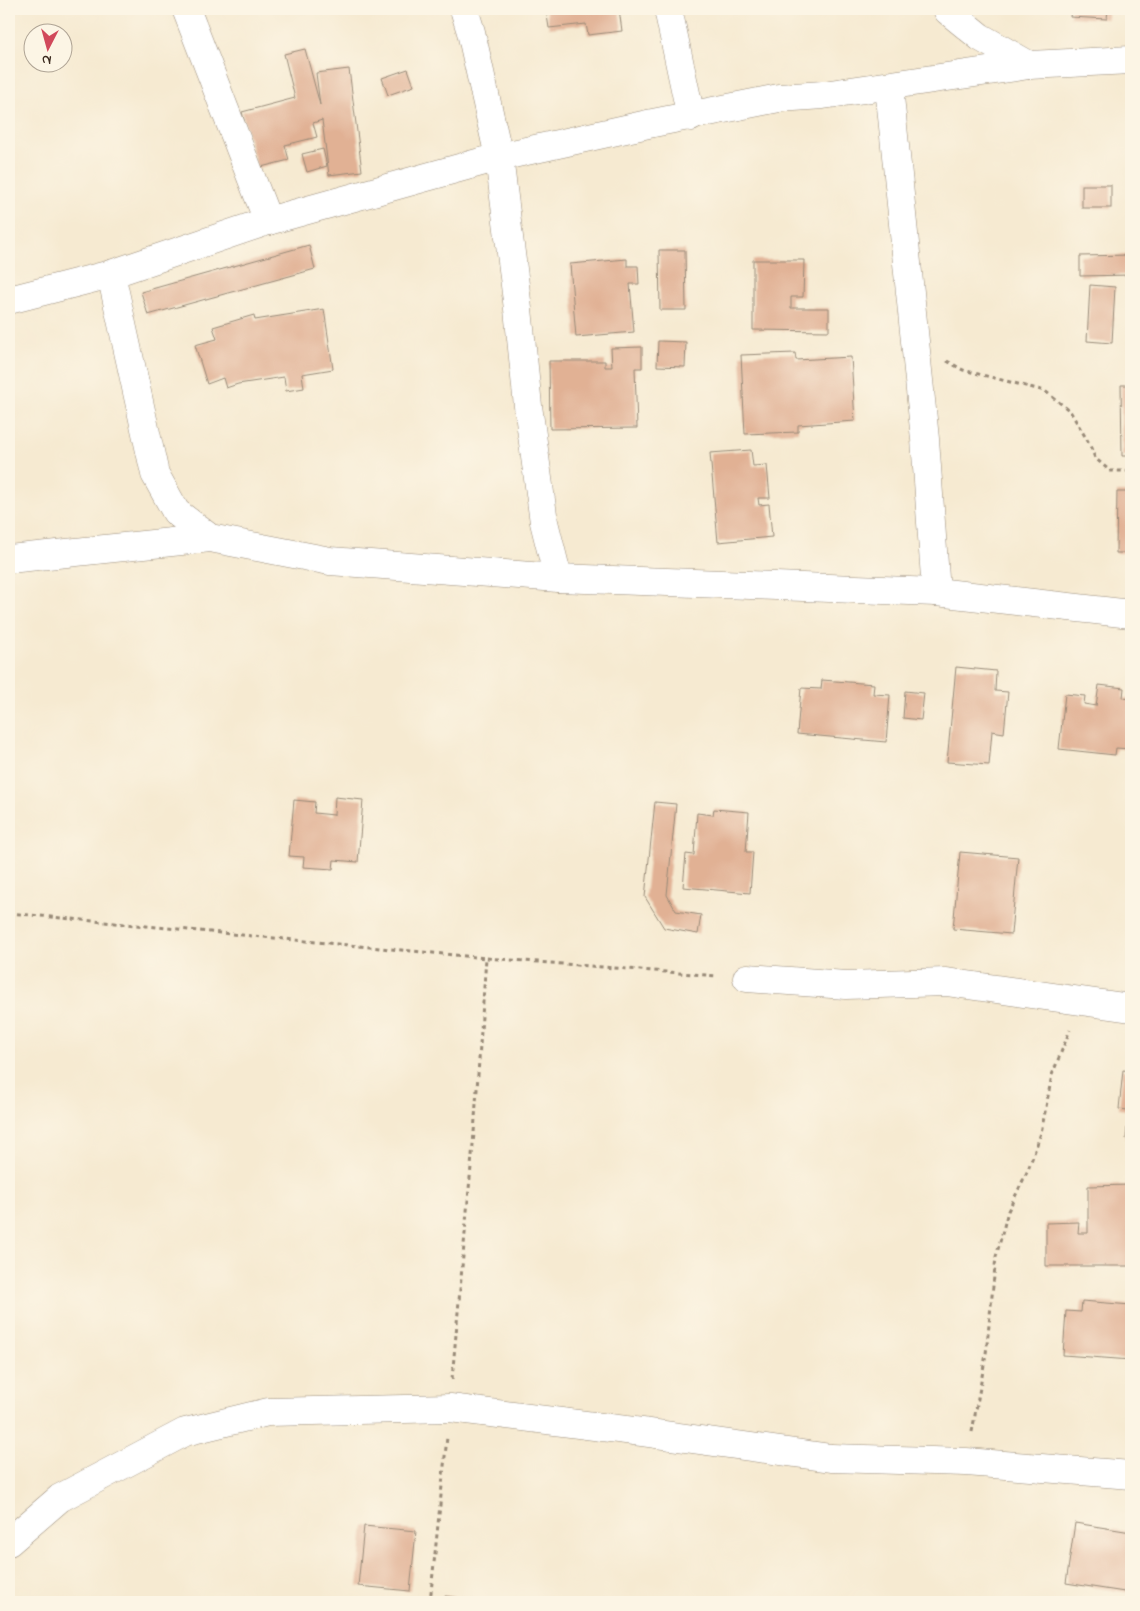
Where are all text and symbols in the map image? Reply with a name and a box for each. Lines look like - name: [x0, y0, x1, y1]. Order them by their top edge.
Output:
- north arrow: [22, 22, 72, 72]
- text: N: [41, 49, 53, 70]

